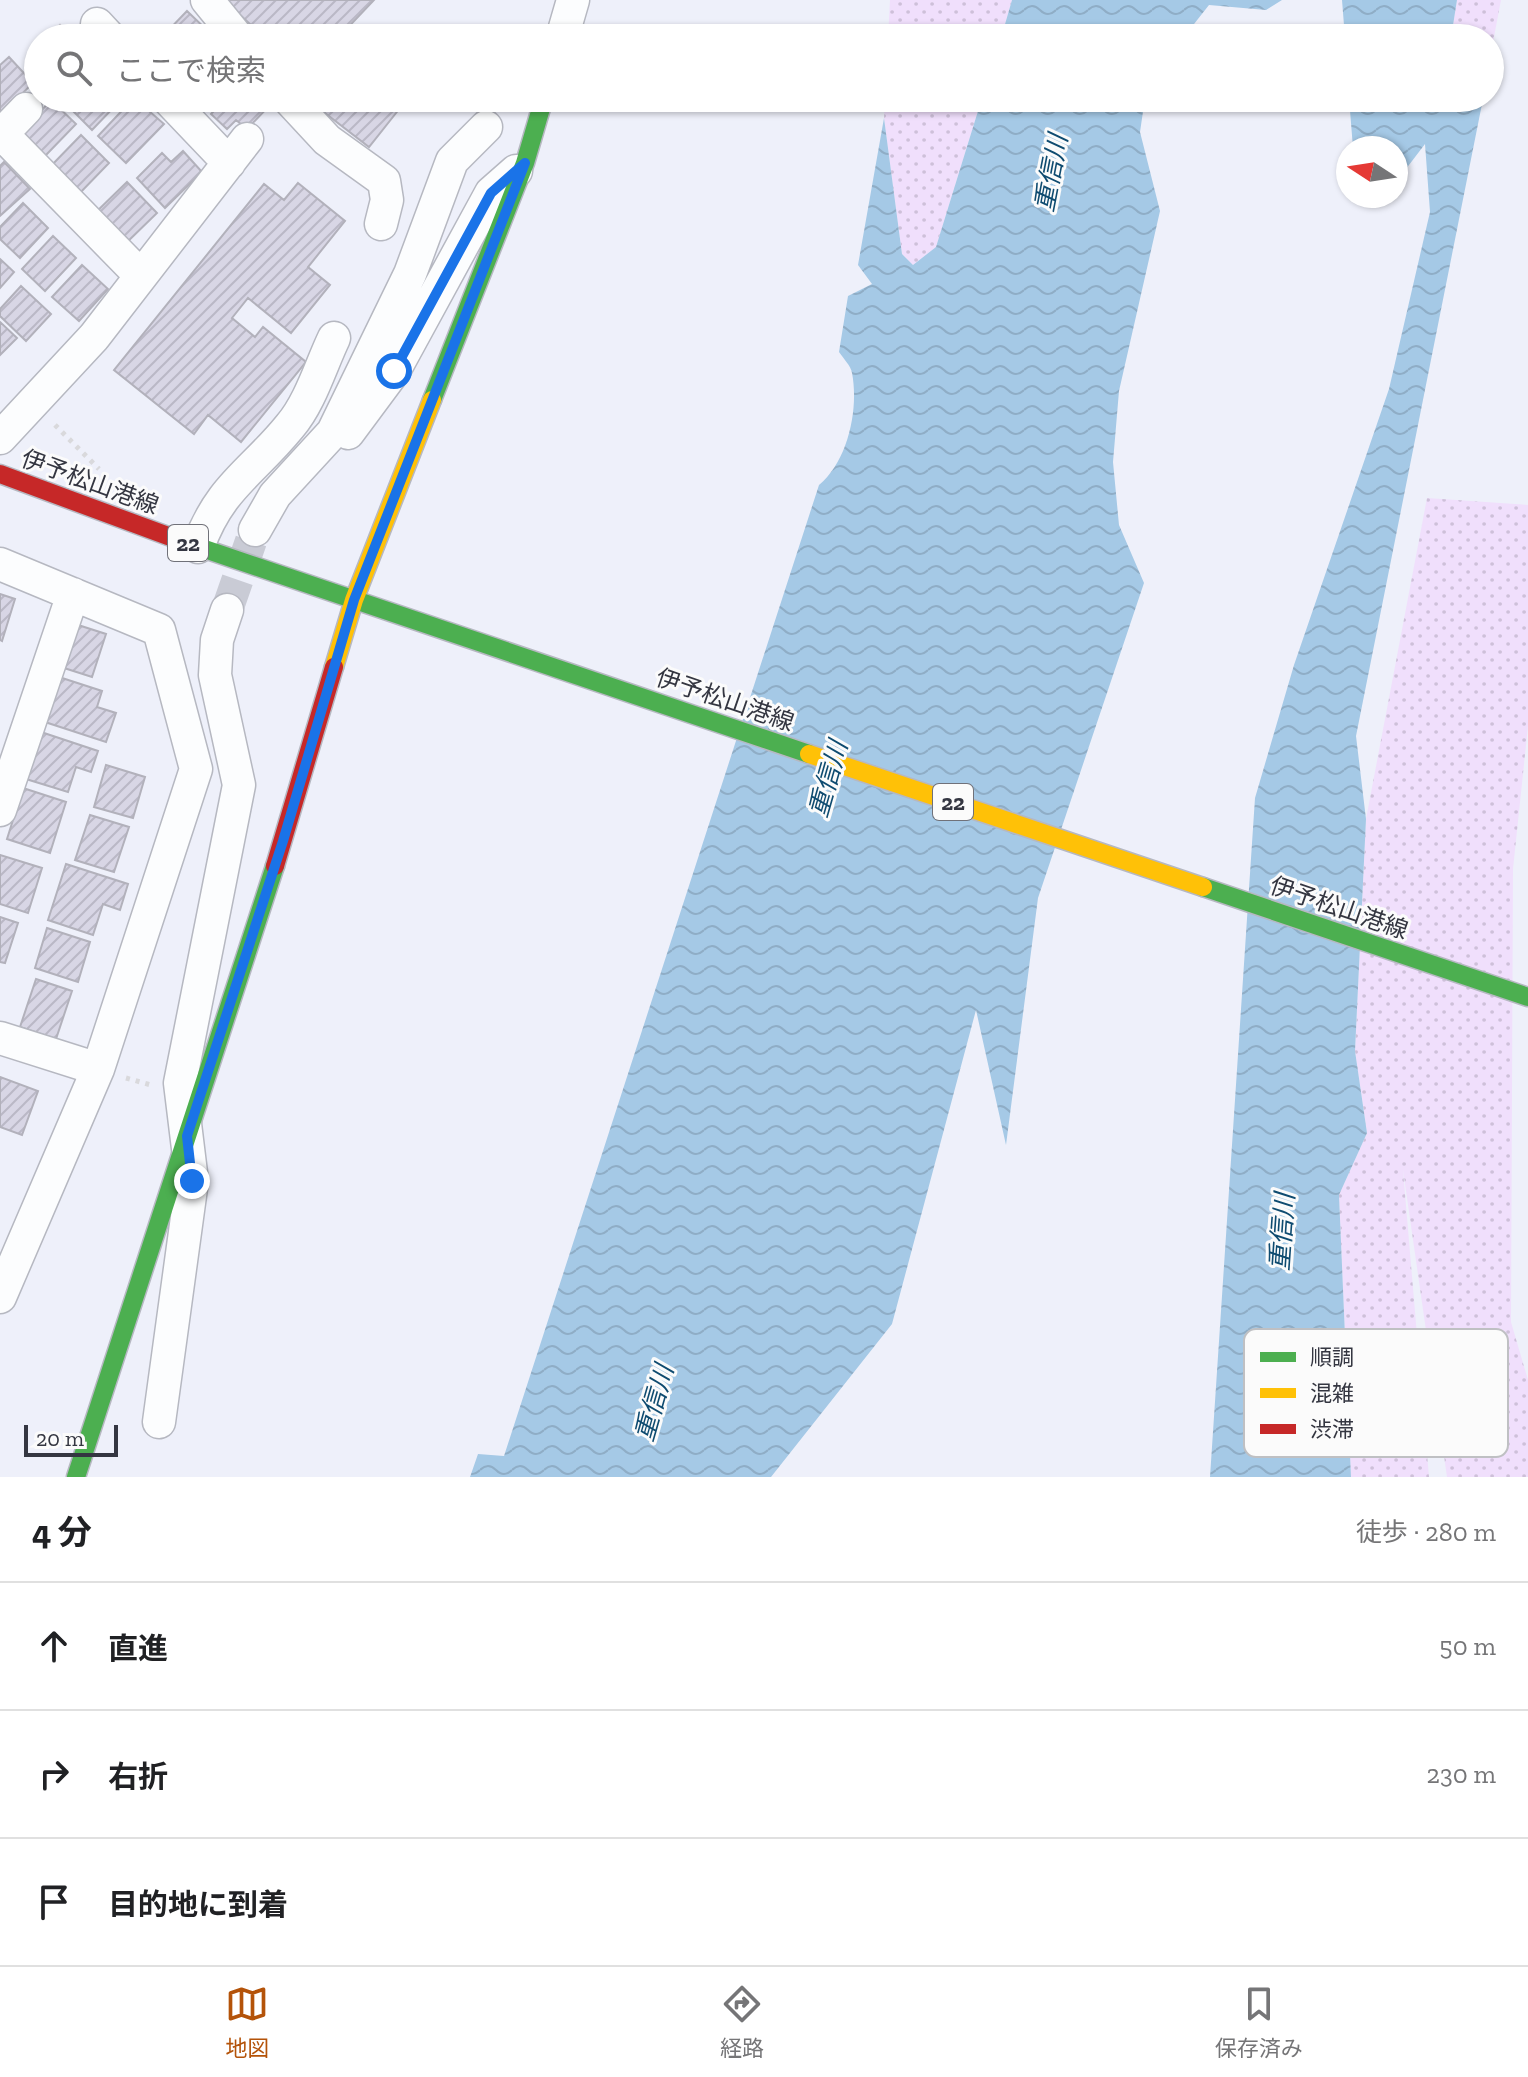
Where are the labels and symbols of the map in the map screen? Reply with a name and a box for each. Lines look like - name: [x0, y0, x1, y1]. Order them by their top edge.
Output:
- water label: 重信川: [1028, 129, 1075, 214]
- north arrow: [1336, 136, 1408, 208]
- route start: [376, 353, 412, 389]
- street label: 伊予松山港線: [18, 443, 163, 520]
- road number: 22: [168, 525, 208, 561]
- street label: 伊予松山港線: [652, 662, 798, 737]
- water label: 重信川: [802, 734, 855, 821]
- road number: 22: [933, 784, 973, 820]
- street label: 伊予松山港線: [1266, 870, 1412, 945]
- route end: [174, 1163, 210, 1199]
- water label: 重信川: [1263, 1189, 1301, 1272]
- legend: [1244, 1329, 1508, 1457]
- text: 順調: [1310, 1344, 1354, 1371]
- water label: 重信川: [628, 1358, 681, 1445]
- text: 混雑: [1310, 1380, 1354, 1407]
- text: 渋滞: [1310, 1416, 1354, 1443]
- scale bar: [24, 1421, 118, 1457]

